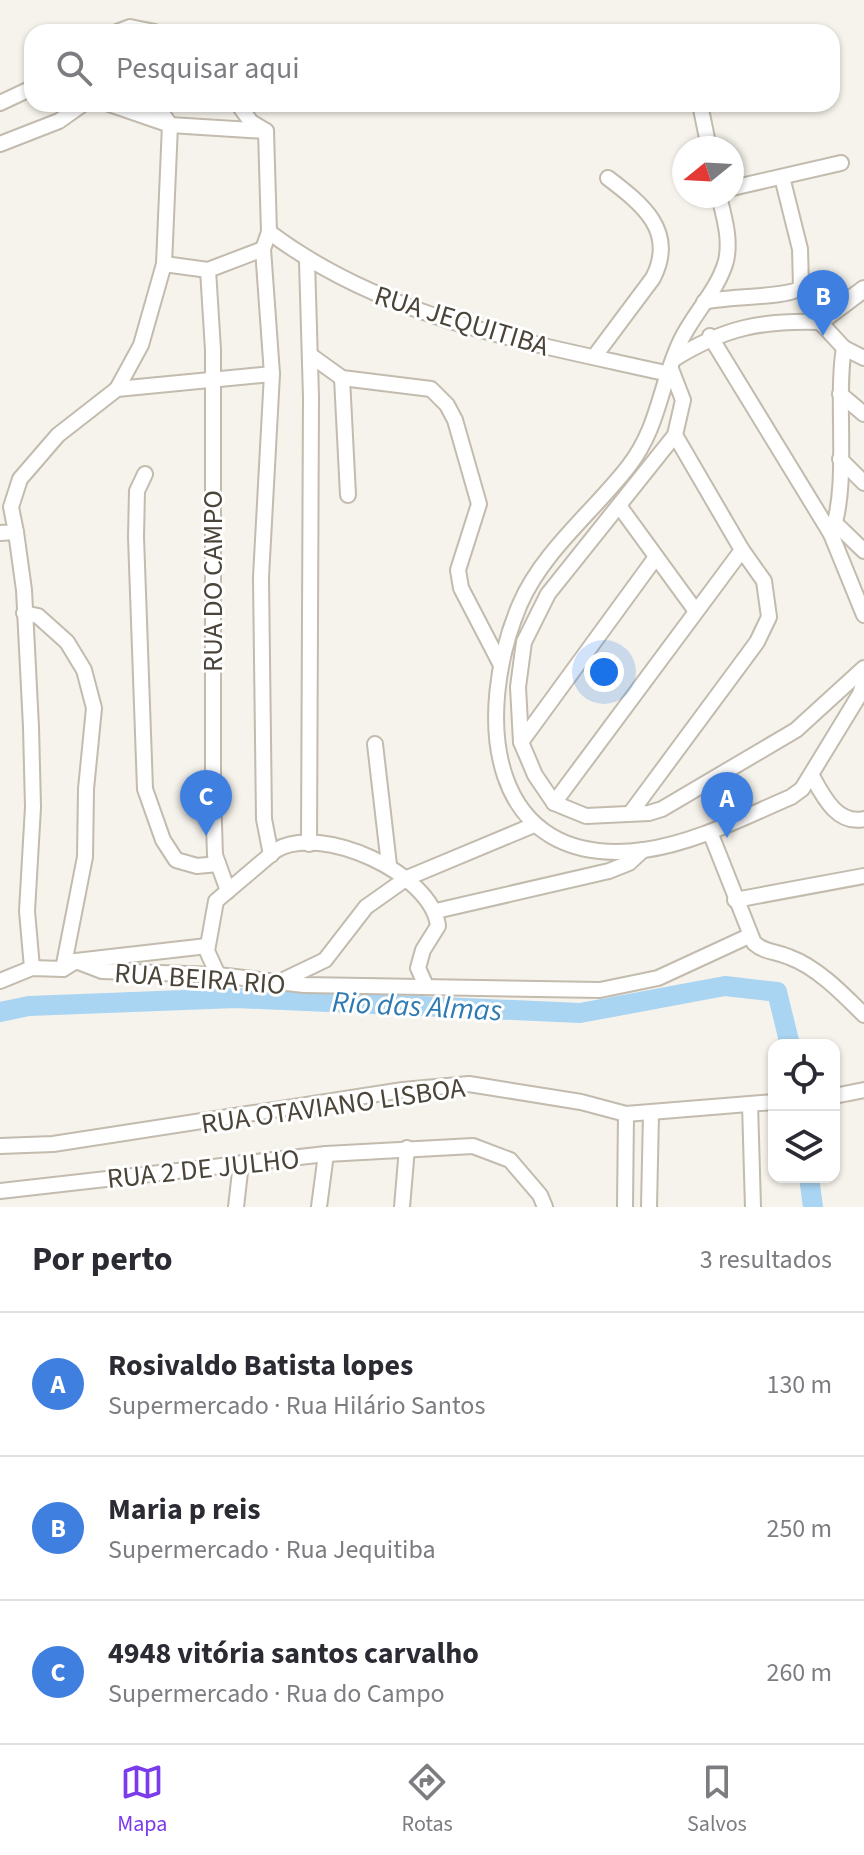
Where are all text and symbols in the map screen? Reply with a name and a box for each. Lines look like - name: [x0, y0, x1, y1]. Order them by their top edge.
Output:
- search box: [24, 24, 840, 112]
- icon: search: [52, 46, 96, 90]
- text: Pesquisar aqui: [116, 47, 300, 90]
- north arrow: [672, 136, 744, 208]
- pin: B: [797, 270, 849, 336]
- street label: RUA JEQUITIBA: [370, 275, 555, 367]
- street label: RUA DO CAMPO: [193, 490, 233, 672]
- your location: [584, 652, 624, 692]
- pin: C: [180, 770, 232, 836]
- pin: A: [701, 772, 753, 838]
- street label: RUA BEIRA RIO: [113, 953, 287, 1005]
- water label: Rio das Almas: [331, 981, 503, 1032]
- map controls: [768, 1039, 840, 1183]
- button: locate: [768, 1039, 840, 1111]
- street label: RUA OTAVIANO LISBOA: [199, 1068, 468, 1144]
- button: layers: [768, 1111, 840, 1183]
- street label: RUA 2 DE JULHO: [105, 1139, 301, 1199]
- text: Por perto: [32, 1235, 173, 1284]
- text: 3 resultados: [700, 1241, 832, 1278]
- text: Rosivaldo Batista lopes: [108, 1344, 413, 1387]
- text: A: [51, 1366, 65, 1403]
- text: 130 m: [766, 1366, 832, 1403]
- text: Supermercado · Rua Hilário Santos: [108, 1387, 485, 1424]
- text: Maria p reis: [108, 1488, 261, 1531]
- text: B: [50, 1510, 66, 1547]
- text: 250 m: [766, 1510, 832, 1547]
- text: Supermercado · Rua Jequitiba: [108, 1531, 436, 1568]
- text: 4948 vitória santos carvalho: [108, 1632, 479, 1675]
- text: C: [50, 1654, 66, 1691]
- text: 260 m: [766, 1654, 832, 1691]
- text: Supermercado · Rua do Campo: [108, 1675, 445, 1712]
- tab: Mapa: [117, 1760, 167, 1840]
- tab: Rotas: [402, 1760, 453, 1840]
- tab: Salvos: [687, 1760, 747, 1840]

